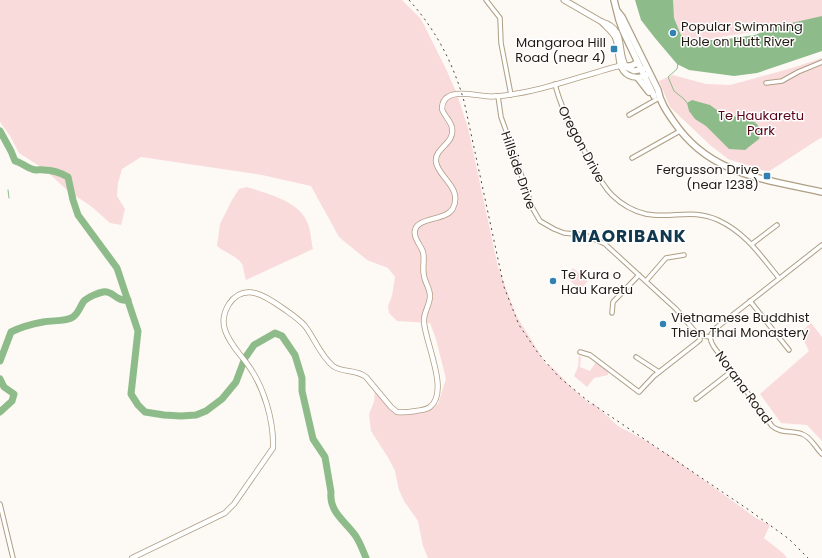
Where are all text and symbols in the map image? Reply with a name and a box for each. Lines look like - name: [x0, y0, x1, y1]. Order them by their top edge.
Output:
- place label: Popular Swimming Hole on Hutt River: [681, 17, 803, 51]
- marker: Popular Swimming Hole on Hutt River: [668, 28, 678, 38]
- place label: Mangaroa Hill Road (near 4): [515, 33, 606, 67]
- marker: Mangaroa Hill Road (near 4): [609, 44, 619, 54]
- street label: Oregon Drive: [553, 102, 610, 186]
- park label: Te Haukaretu Park: [718, 106, 804, 140]
- street label: Hillside Drive: [496, 129, 541, 212]
- place label: Fergusson Drive (near 1238): [656, 160, 759, 194]
- marker: Fergusson Drive (near 1238): [762, 171, 772, 181]
- district label: MAORIBANK: [572, 224, 686, 248]
- place label: Te Kura o Hau Karetu: [561, 265, 633, 299]
- marker: Te Kura o Hau Karetu: [548, 276, 558, 286]
- place label: Vietnamese Buddhist Thien Thai Monastery: [671, 308, 810, 342]
- marker: Vietnamese Buddhist Thien Thai Monastery: [658, 319, 668, 329]
- street label: Norana Road: [711, 347, 776, 427]

